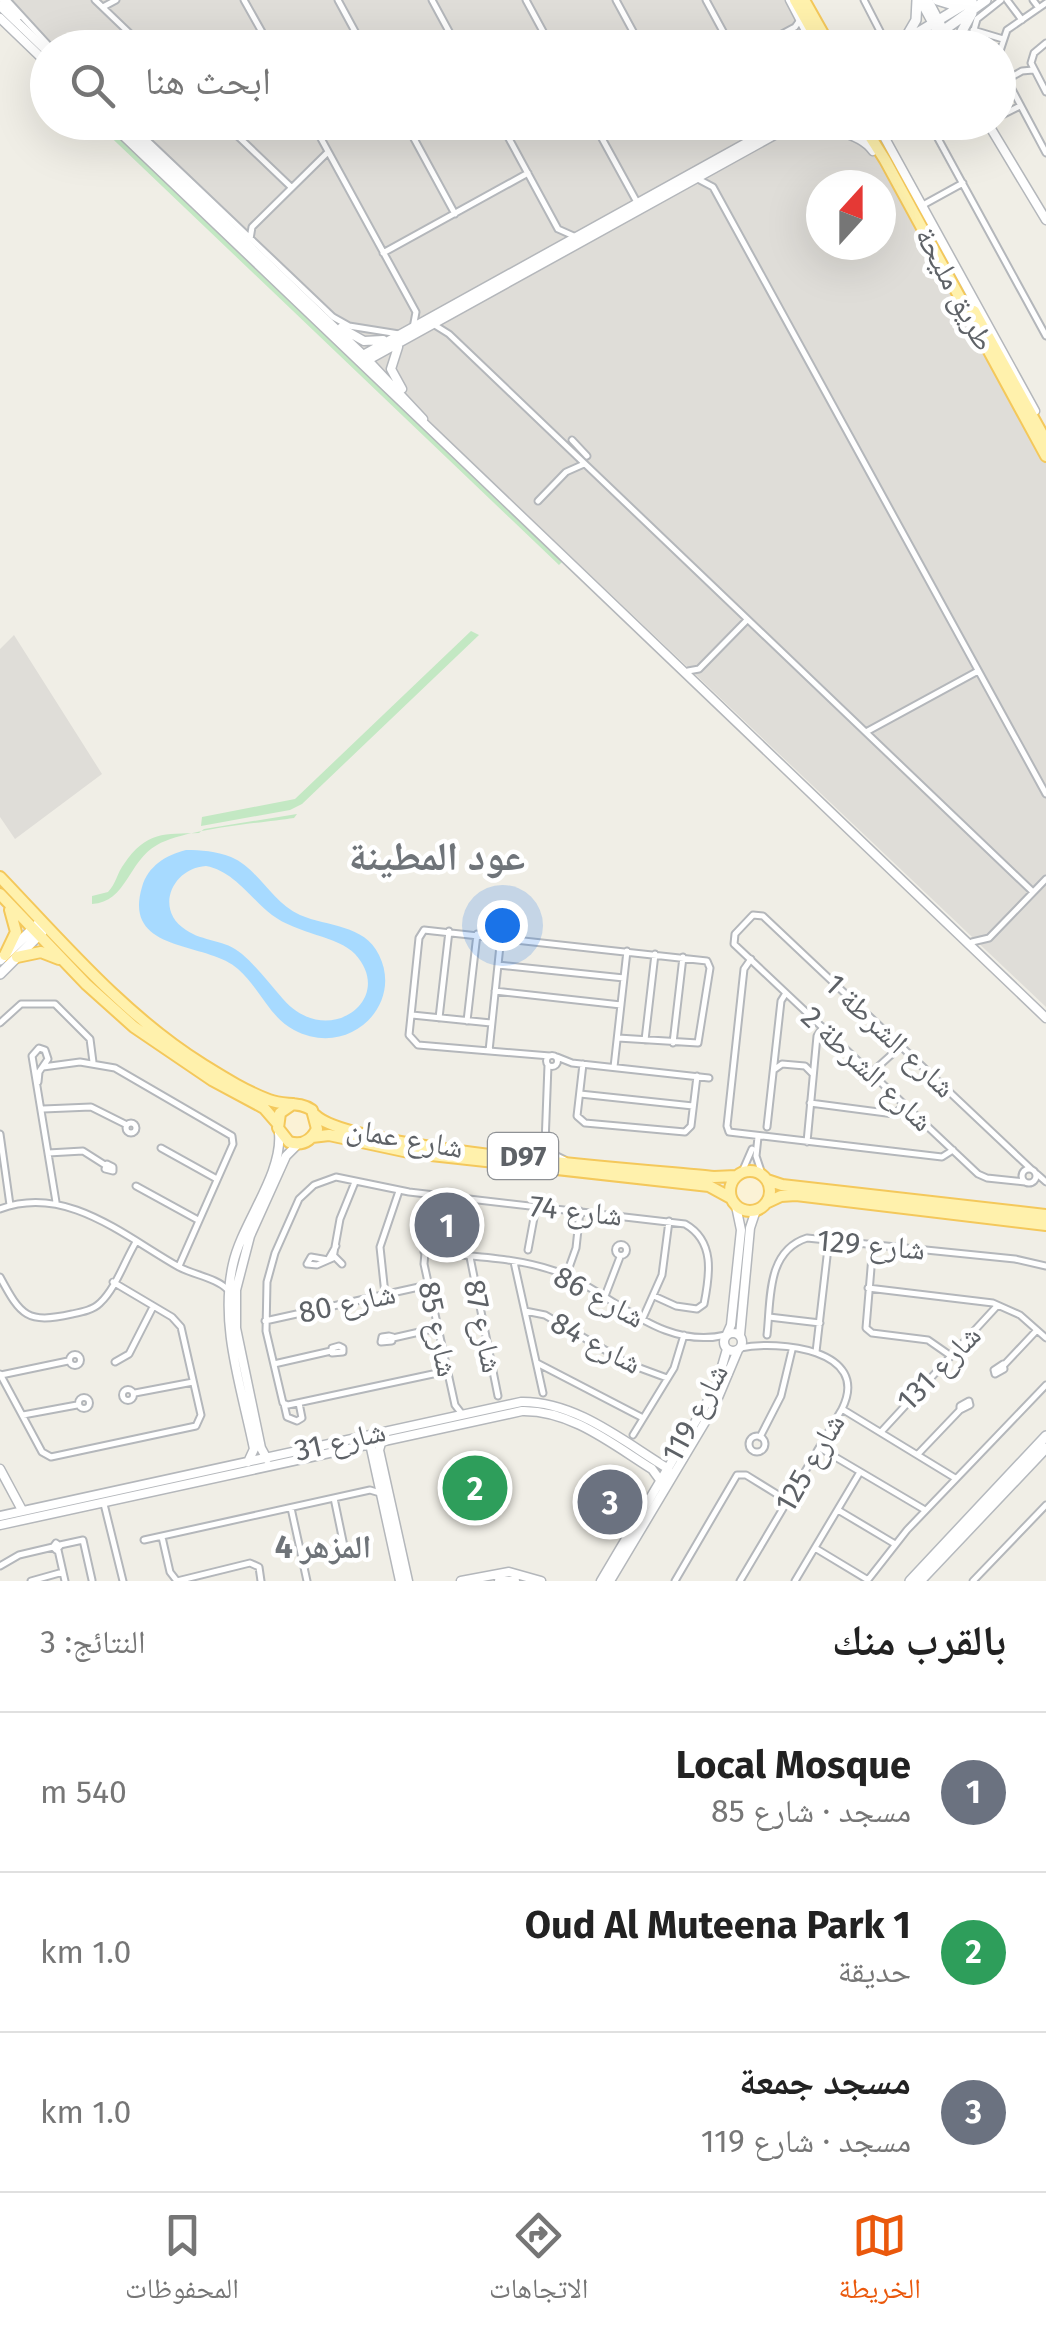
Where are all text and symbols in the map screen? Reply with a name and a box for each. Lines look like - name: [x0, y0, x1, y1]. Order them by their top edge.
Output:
- search box: [30, 30, 1016, 140]
- icon: search: [65, 58, 120, 113]
- text: ابحث هنا: [145, 58, 271, 104]
- north arrow: [806, 170, 896, 260]
- street label: طريق مليحة: [907, 221, 1003, 357]
- district label: عود المطينة: [349, 833, 525, 881]
- your location: [477, 900, 528, 951]
- street label: شارع الشرطة 1: [817, 967, 963, 1106]
- street label: شارع الشرطة 2: [793, 999, 940, 1140]
- street label: شارع عمان: [344, 1110, 466, 1167]
- road number: D97: [488, 1133, 558, 1179]
- pin: 1: [414, 1188, 480, 1262]
- street label: شارع 74: [528, 1188, 624, 1235]
- street label: شارع 129: [815, 1222, 927, 1269]
- street label: شارع 86: [547, 1258, 651, 1337]
- street label: شارع 80: [295, 1275, 399, 1332]
- street label: شارع 87: [455, 1276, 510, 1376]
- street label: شارع 85: [409, 1278, 466, 1380]
- street label: شارع 84: [544, 1304, 647, 1383]
- street label: شارع 131: [890, 1318, 989, 1419]
- street label: شارع 119: [654, 1358, 737, 1469]
- street label: شارع 125: [767, 1407, 853, 1519]
- street label: شارع 31: [291, 1413, 389, 1470]
- pin: 2: [442, 1450, 508, 1526]
- pin: 3: [578, 1464, 642, 1540]
- district label: المزهر 4: [275, 1528, 371, 1566]
- text: بالقرب منك: [832, 1616, 1006, 1666]
- text: النتائج: 3: [40, 1623, 146, 1661]
- text: Local Mosque: [676, 1742, 911, 1788]
- text: 540 m: [40, 1773, 127, 1811]
- text: 1: [966, 1773, 981, 1811]
- text: مسجد · شارع 85: [711, 1792, 911, 1830]
- text: Oud Al Muteena Park 1: [525, 1902, 911, 1948]
- text: 1.0 km: [40, 1933, 131, 1971]
- text: 2: [965, 1933, 982, 1971]
- text: حديقة: [838, 1952, 911, 1990]
- text: مسجد جمعة: [739, 2058, 911, 2104]
- text: 1.0 km: [40, 2093, 131, 2131]
- text: 3: [965, 2093, 982, 2131]
- text: مسجد · شارع 119: [701, 2122, 911, 2160]
- tab: المحفوظات: [125, 2208, 239, 2316]
- tab: الاتجاهات: [489, 2208, 588, 2316]
- tab: الخريطة: [839, 2208, 921, 2316]

